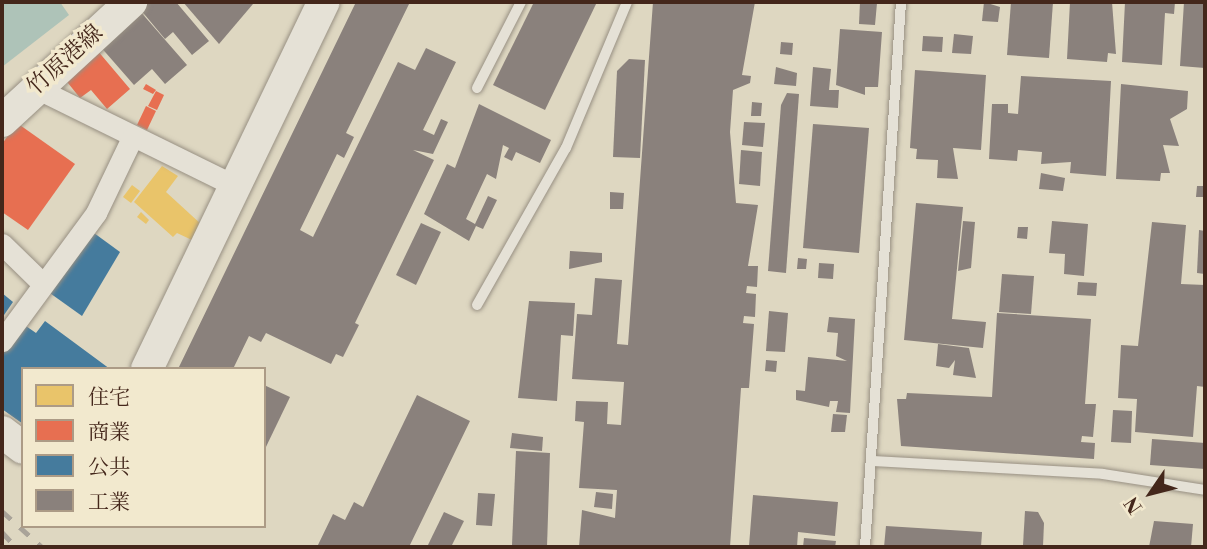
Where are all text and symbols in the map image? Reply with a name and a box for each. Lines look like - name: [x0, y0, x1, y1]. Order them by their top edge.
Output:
- street label: 竹原港線: [22, 19, 108, 101]
- legend: [21, 367, 266, 528]
- text: 住宅: [88, 385, 130, 411]
- text: 商業: [88, 420, 130, 446]
- text: 公共: [88, 455, 130, 481]
- north arrow: [1116, 458, 1186, 528]
- text: 工業: [88, 490, 130, 516]
- text: N: [1120, 492, 1148, 518]

